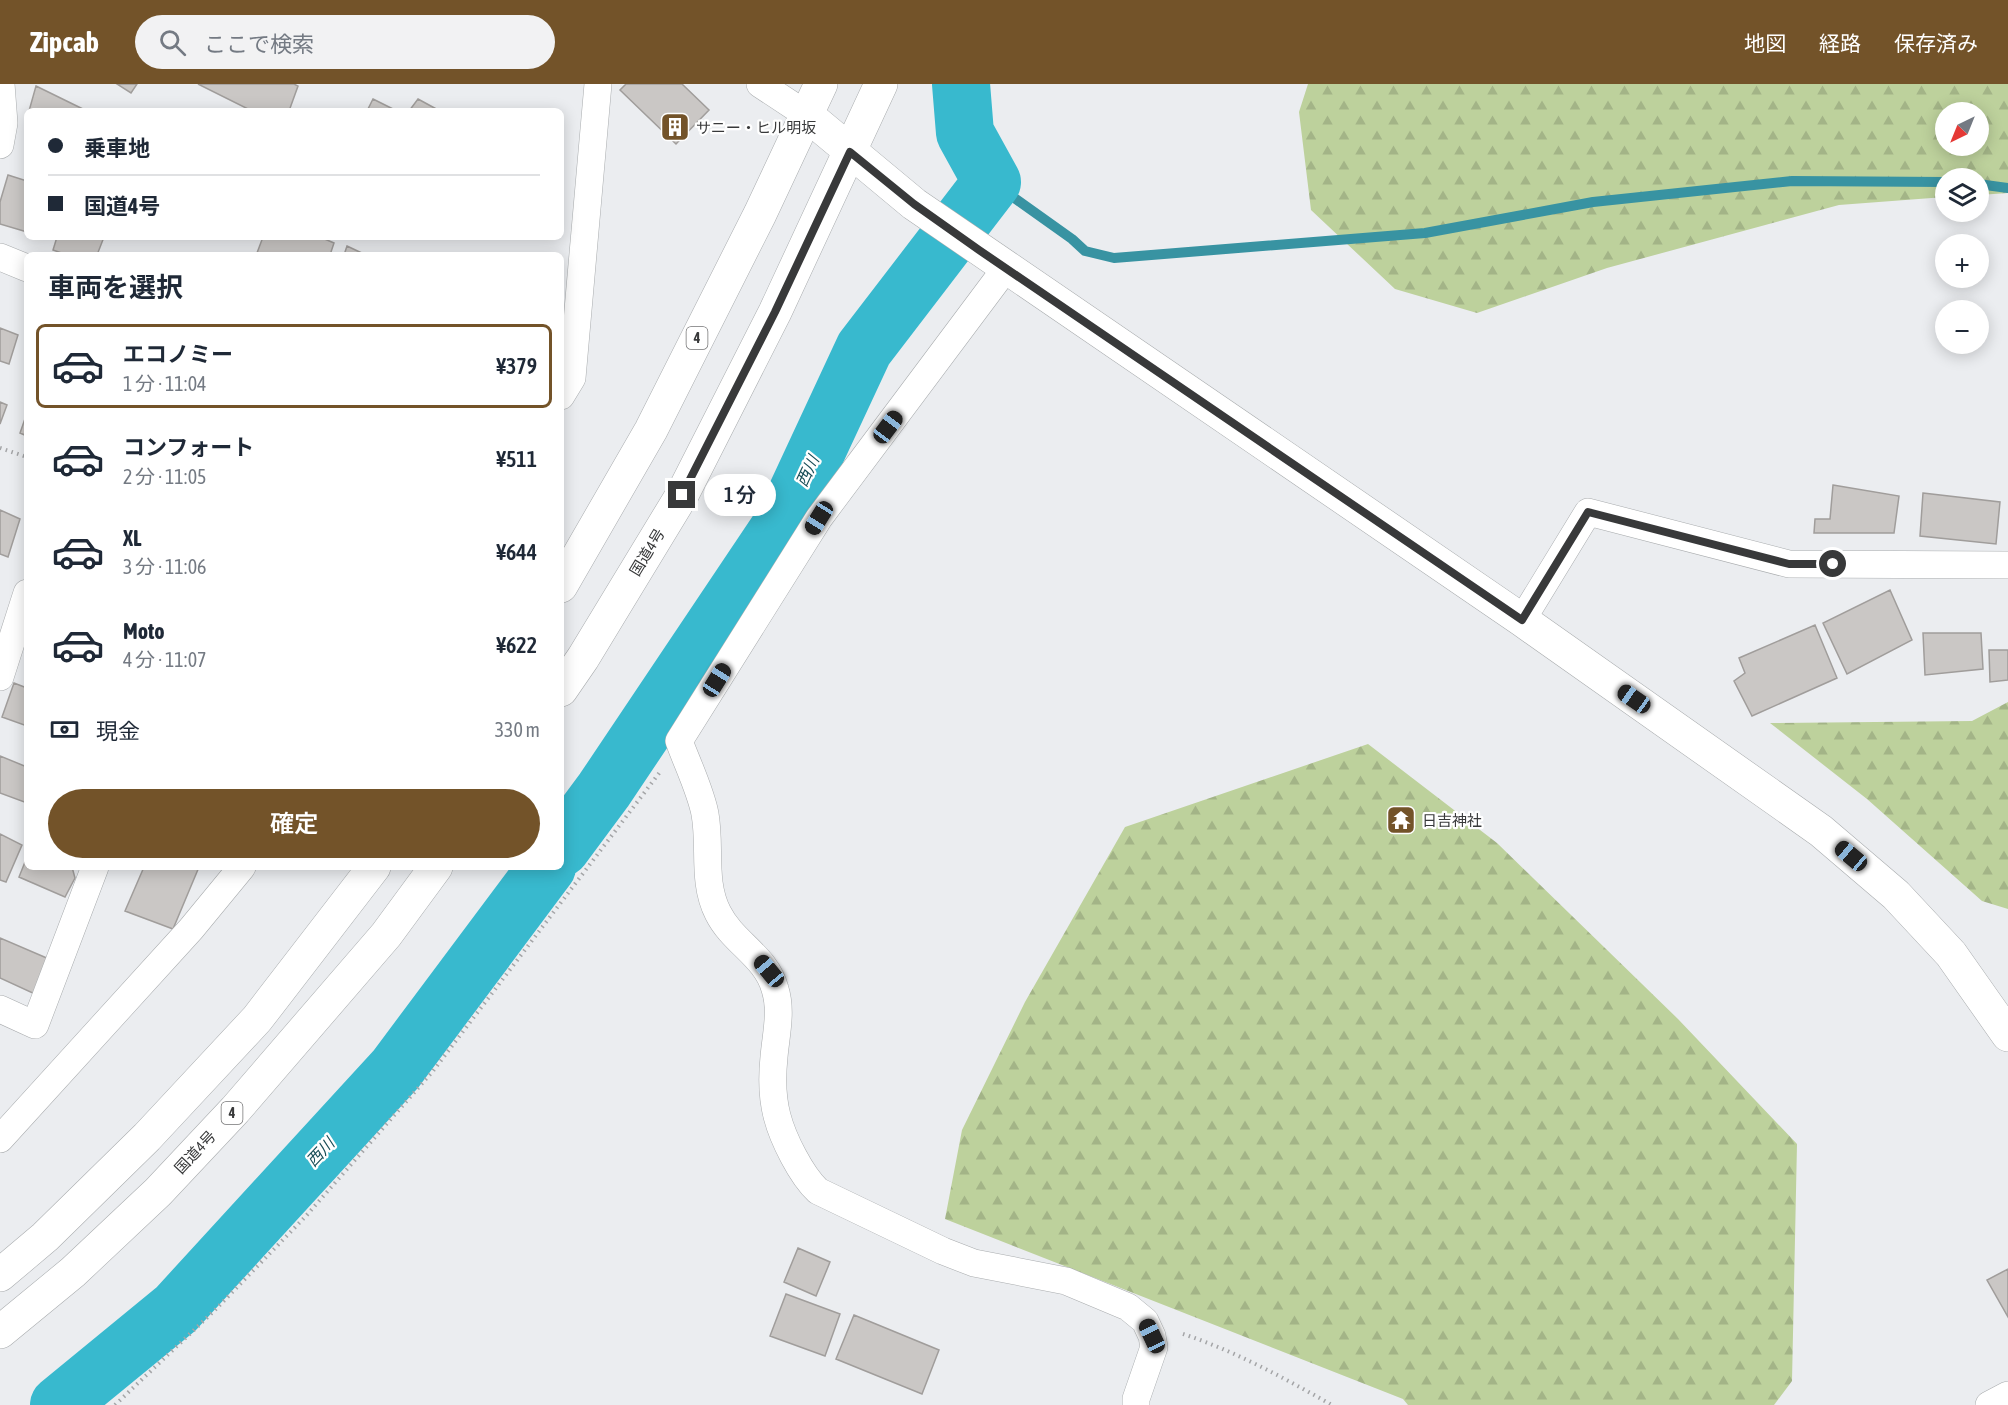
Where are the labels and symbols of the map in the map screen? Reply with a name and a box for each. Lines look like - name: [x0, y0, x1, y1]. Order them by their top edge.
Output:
- north arrow: [1935, 102, 1989, 156]
- building icon: サニー・ヒル明坂: [659, 111, 691, 143]
- place label: サニー・ヒル明坂: [696, 119, 816, 136]
- road number: 4: [686, 327, 708, 349]
- car: [870, 407, 906, 447]
- water label: 西川: [792, 451, 823, 489]
- callout: 1 分: [703, 474, 775, 516]
- route end: [668, 481, 695, 508]
- car: [802, 498, 836, 538]
- street label: 国道4号: [626, 525, 668, 579]
- route start: [1819, 550, 1846, 577]
- car: [700, 660, 734, 700]
- car: [1614, 681, 1654, 717]
- temple icon: 日吉神社: [1385, 804, 1417, 836]
- place label: 日吉神社: [1422, 812, 1482, 829]
- car: [1831, 838, 1871, 874]
- car: [751, 951, 787, 991]
- road number: 4: [222, 1102, 242, 1124]
- street label: 国道4号: [171, 1127, 219, 1177]
- water label: 西川: [303, 1133, 339, 1170]
- car: [1136, 1316, 1168, 1356]

